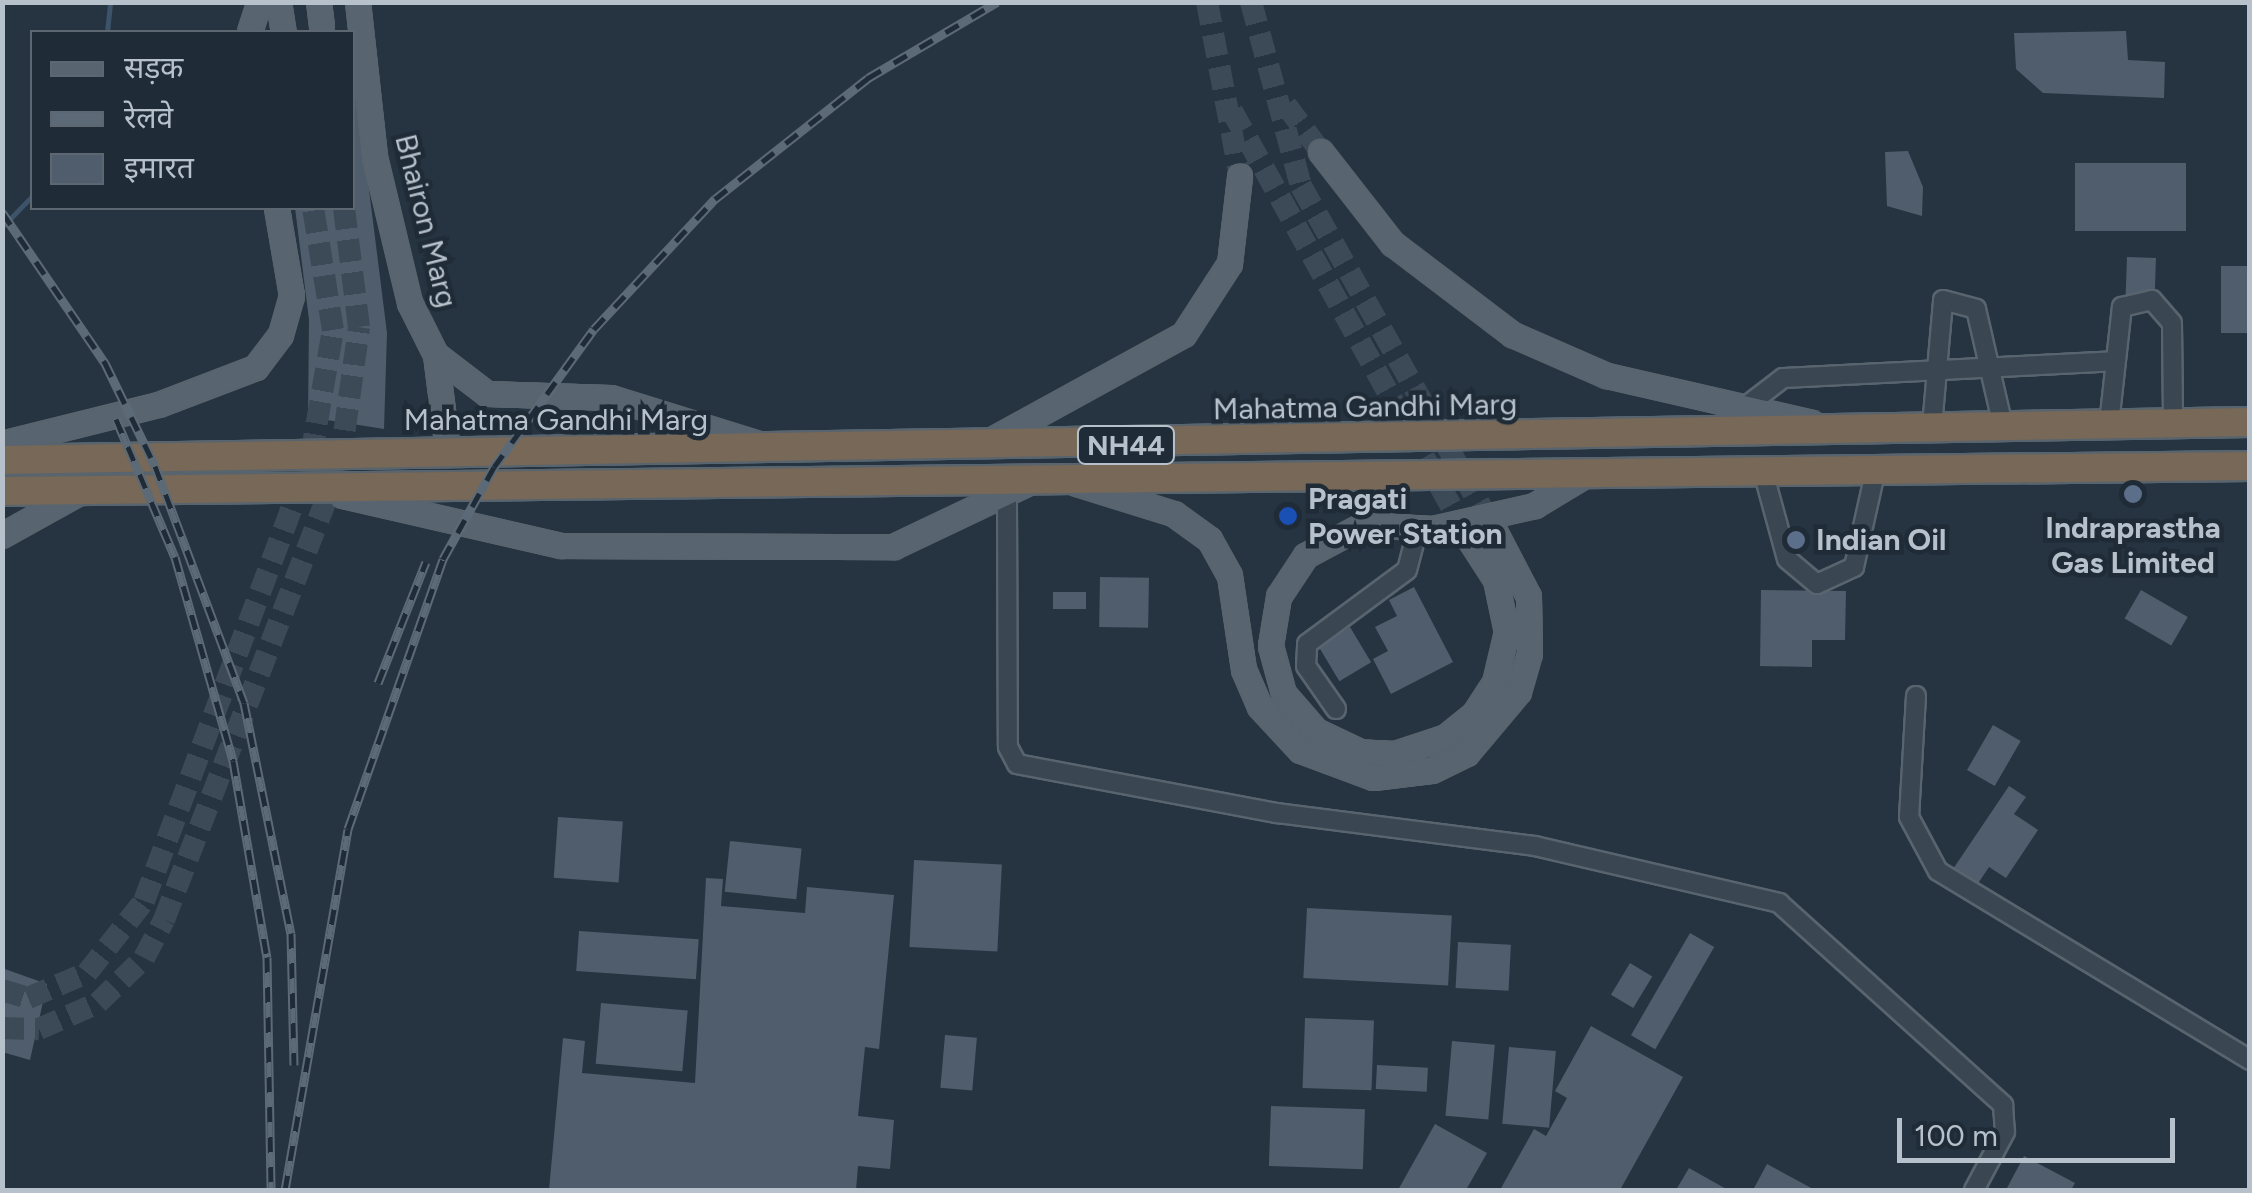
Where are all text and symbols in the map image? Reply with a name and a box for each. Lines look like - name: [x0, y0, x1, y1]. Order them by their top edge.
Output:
- legend: [30, 30, 355, 210]
- text: सड़क: [124, 49, 183, 86]
- text: रेलवे: [124, 99, 173, 136]
- street label: Bhairon Marg: [387, 131, 465, 311]
- text: इमारत: [124, 149, 194, 186]
- street label: Mahatma Gandhi Marg: [1213, 386, 1517, 428]
- street label: Mahatma Gandhi Marg: [404, 402, 708, 438]
- road number: NH44: [1076, 422, 1176, 468]
- place label: Pragati Power Station: [1308, 481, 1503, 552]
- marker: Indraprastha Gas Limited: [2122, 483, 2144, 505]
- marker: Pragati Power Station: [1277, 505, 1299, 527]
- place label: Indraprastha Gas Limited: [2045, 510, 2221, 580]
- place label: Indian Oil: [1816, 522, 1946, 558]
- marker: Indian Oil: [1785, 529, 1807, 551]
- scale bar: [1902, 1098, 2180, 1160]
- text: 100 m: [1914, 1117, 1998, 1154]

